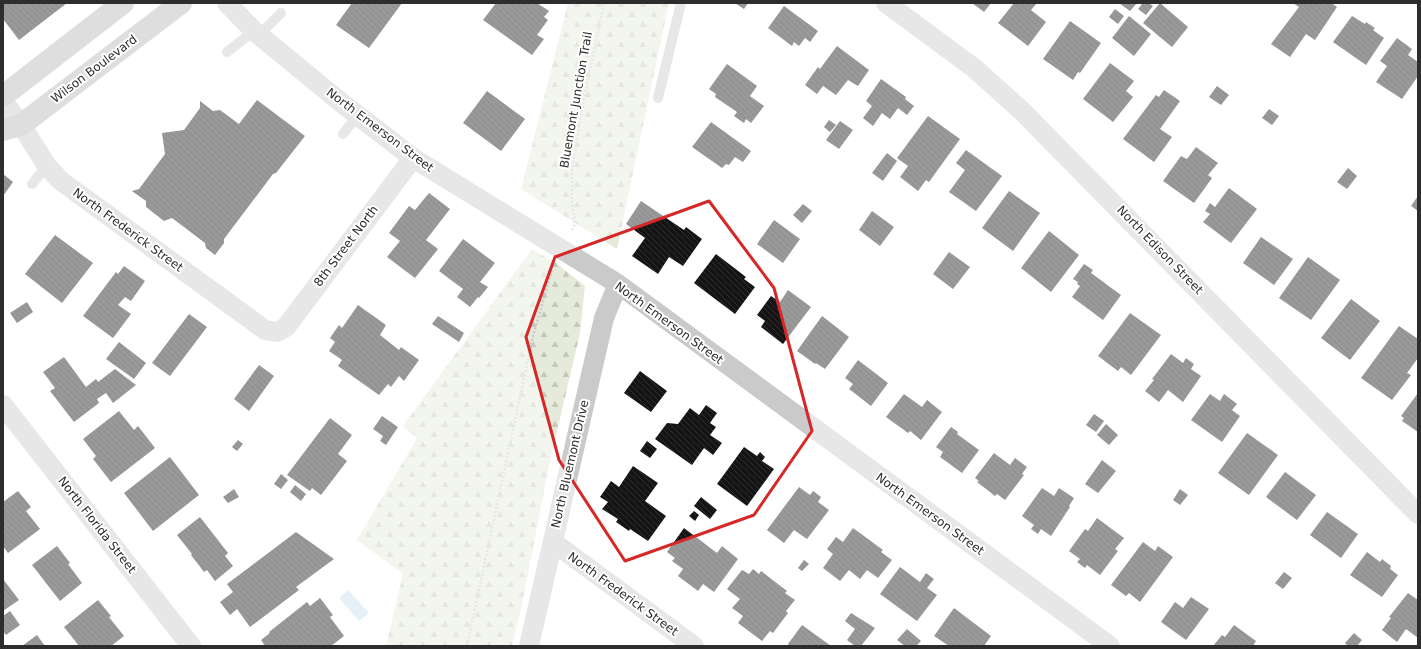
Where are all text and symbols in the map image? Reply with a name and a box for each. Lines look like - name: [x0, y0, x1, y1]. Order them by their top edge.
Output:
- street label: Bluemont Junction Trail: [557, 31, 595, 169]
- street label: Wilson Boulevard: [48, 32, 140, 106]
- street label: North Emerson Street: [324, 85, 437, 175]
- street label: North Frederick Street: [70, 185, 186, 275]
- street label: 8th Street North: [311, 203, 381, 289]
- street label: North Edison Street: [1114, 203, 1206, 297]
- street label: North Emerson Street: [612, 279, 726, 367]
- street label: North Bluemont Drive: [548, 399, 592, 529]
- street label: North Emerson Street: [873, 470, 987, 558]
- street label: North Florida Street: [55, 474, 139, 576]
- street label: North Frederick Street: [565, 549, 681, 639]

